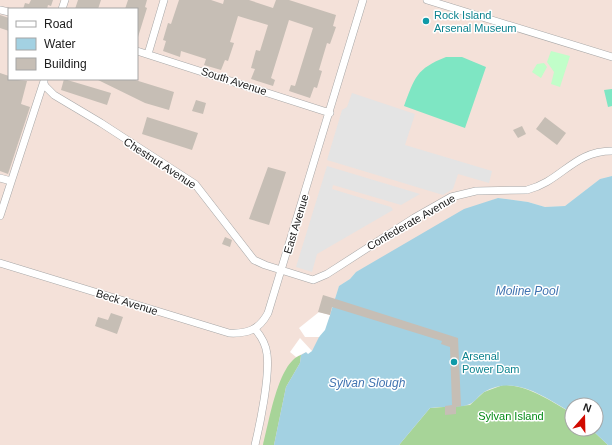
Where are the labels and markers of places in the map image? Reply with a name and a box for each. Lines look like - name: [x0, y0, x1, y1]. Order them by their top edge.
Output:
- place label: Rock Island Arsenal Museum: [434, 9, 517, 34]
- marker: Rock Island Arsenal Museum: [421, 16, 431, 26]
- place label: Arsenal Power Dam: [462, 350, 519, 375]
- marker: Arsenal Power Dam: [449, 357, 459, 367]

